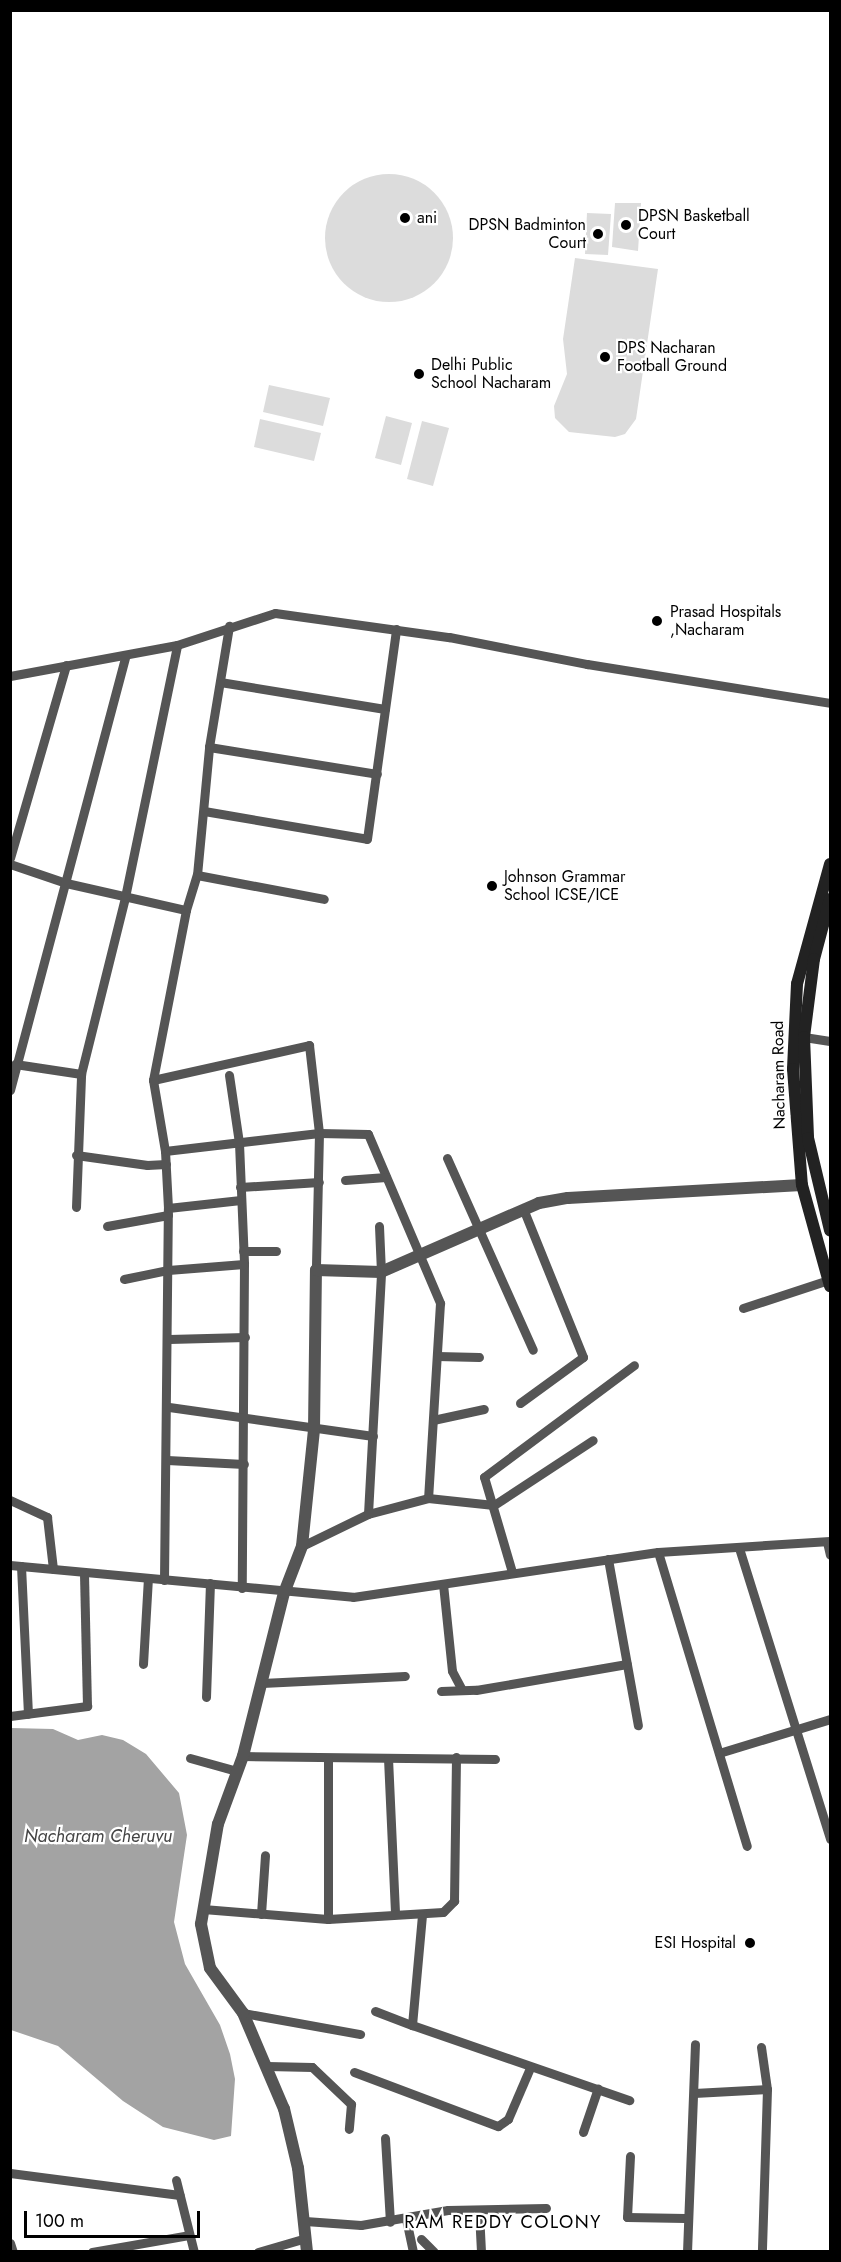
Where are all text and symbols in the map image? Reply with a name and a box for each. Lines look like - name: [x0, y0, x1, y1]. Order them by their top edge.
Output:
- place label: DPSN Basketball Court: [638, 206, 750, 244]
- place label: ani: [417, 208, 437, 228]
- marker: ani: [398, 211, 412, 225]
- place label: DPSN Badminton Court: [469, 215, 586, 253]
- marker: DPSN Basketball Court: [619, 218, 633, 232]
- marker: DPSN Badminton Court: [591, 227, 605, 241]
- place label: DPS Nacharan Football Ground: [617, 338, 727, 376]
- marker: DPS Nacharan Football Ground: [598, 350, 612, 364]
- place label: Delhi Public School Nacharam: [431, 355, 551, 393]
- marker: Delhi Public School Nacharam: [412, 367, 426, 381]
- place label: Prasad Hospitals ,Nacharam: [670, 602, 781, 640]
- marker: Prasad Hospitals ,Nacharam: [648, 612, 666, 630]
- place label: Johnson Grammar School ICSE/ICE: [504, 867, 625, 905]
- marker: Johnson Grammar School ICSE/ICE: [485, 879, 499, 893]
- street label: Nacharam Road: [768, 1020, 790, 1130]
- water label: Nacharam Cheruvu: [24, 1825, 172, 1847]
- place label: ESI Hospital: [655, 1933, 736, 1953]
- marker: ESI Hospital: [741, 1934, 759, 1952]
- scale bar: [27, 2199, 202, 2237]
- text: 100 m: [35, 2208, 84, 2234]
- district label: RAM REDDY COLONY: [404, 2211, 602, 2233]

